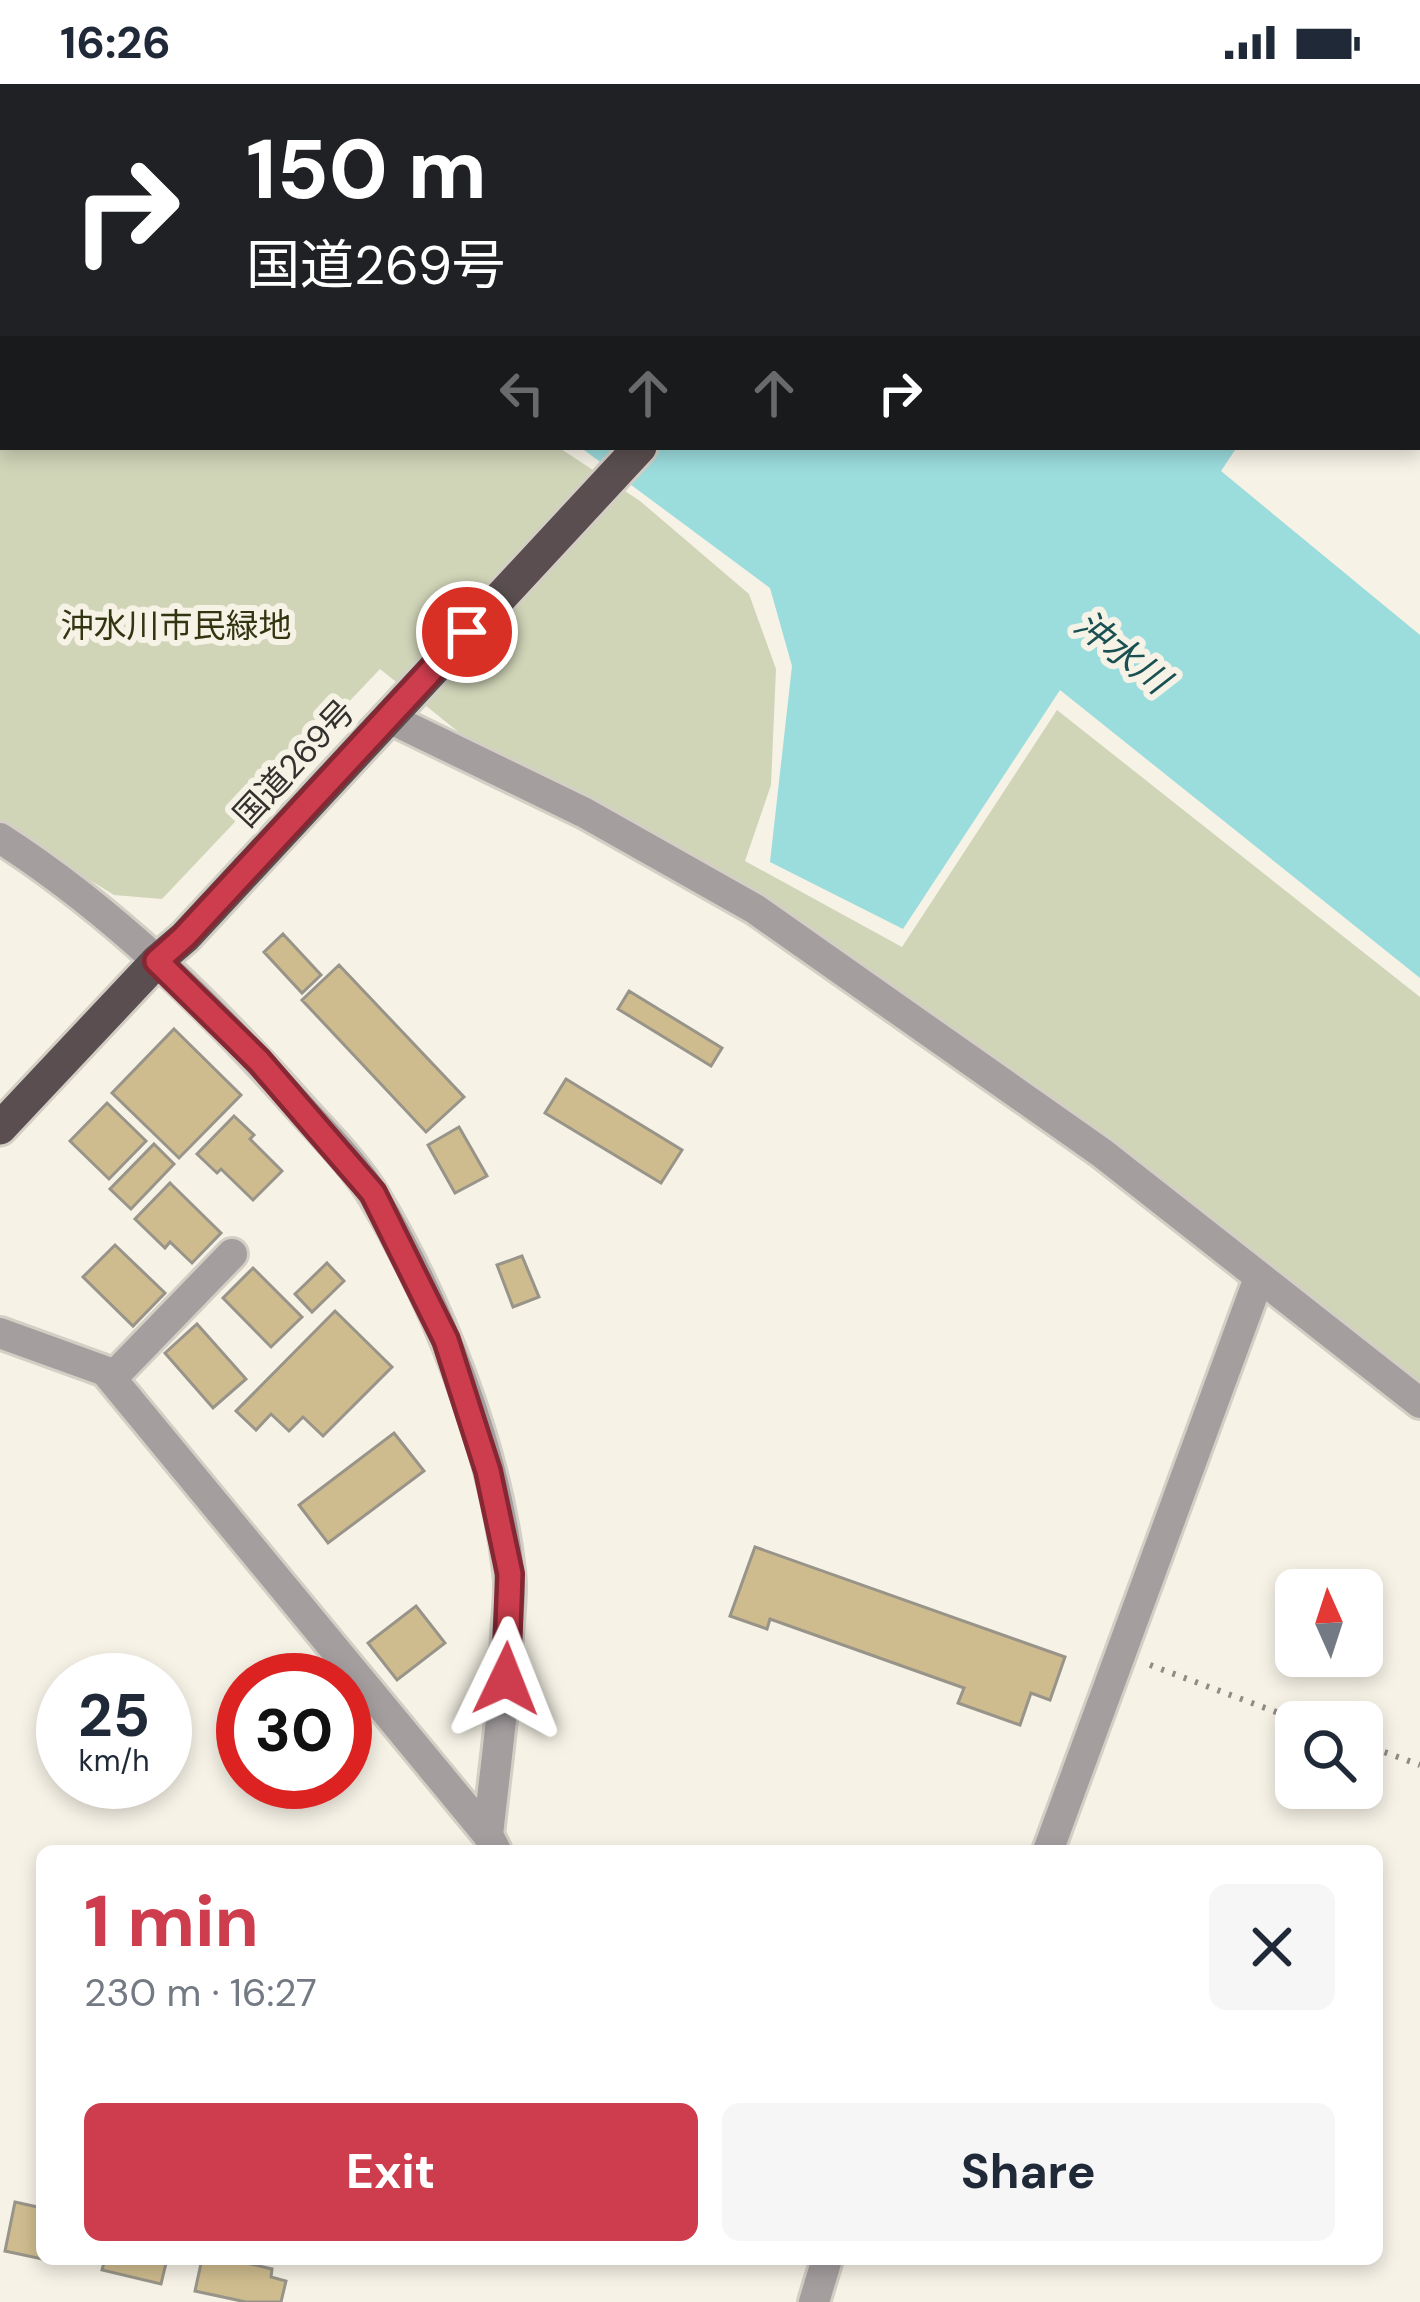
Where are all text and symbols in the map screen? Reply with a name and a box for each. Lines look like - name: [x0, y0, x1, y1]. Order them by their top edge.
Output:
- text: 16:26: [60, 13, 171, 72]
- text: 150 m: [246, 115, 487, 224]
- icon: right: [48, 132, 204, 288]
- text: 国道269号: [246, 230, 506, 301]
- icon: left: [489, 360, 555, 426]
- icon: ahead: [615, 360, 681, 426]
- icon: ahead: [741, 360, 807, 426]
- icon: right: [867, 360, 933, 426]
- pin: [416, 581, 518, 683]
- icon: arrive: [434, 599, 500, 665]
- water label: 沖水川: [1065, 600, 1182, 706]
- park label: 沖水川市民緑地: [61, 604, 292, 647]
- street label: 国道269号: [224, 690, 364, 836]
- north arrow: [1275, 1569, 1383, 1677]
- map controls: [1275, 1569, 1383, 1809]
- position arrow: [443, 1616, 569, 1742]
- speed limit sign: 30: [216, 1653, 372, 1809]
- text: 25: [78, 1676, 150, 1755]
- button: search: [1275, 1701, 1383, 1809]
- text: km/h: [79, 1741, 149, 1780]
- text: 1 min: [84, 1875, 259, 1968]
- button: close: [1209, 1884, 1335, 2010]
- text: 230 m · 16:27: [84, 1967, 317, 2018]
- button: Exit: [84, 2103, 698, 2241]
- button: Share: [722, 2103, 1335, 2241]

